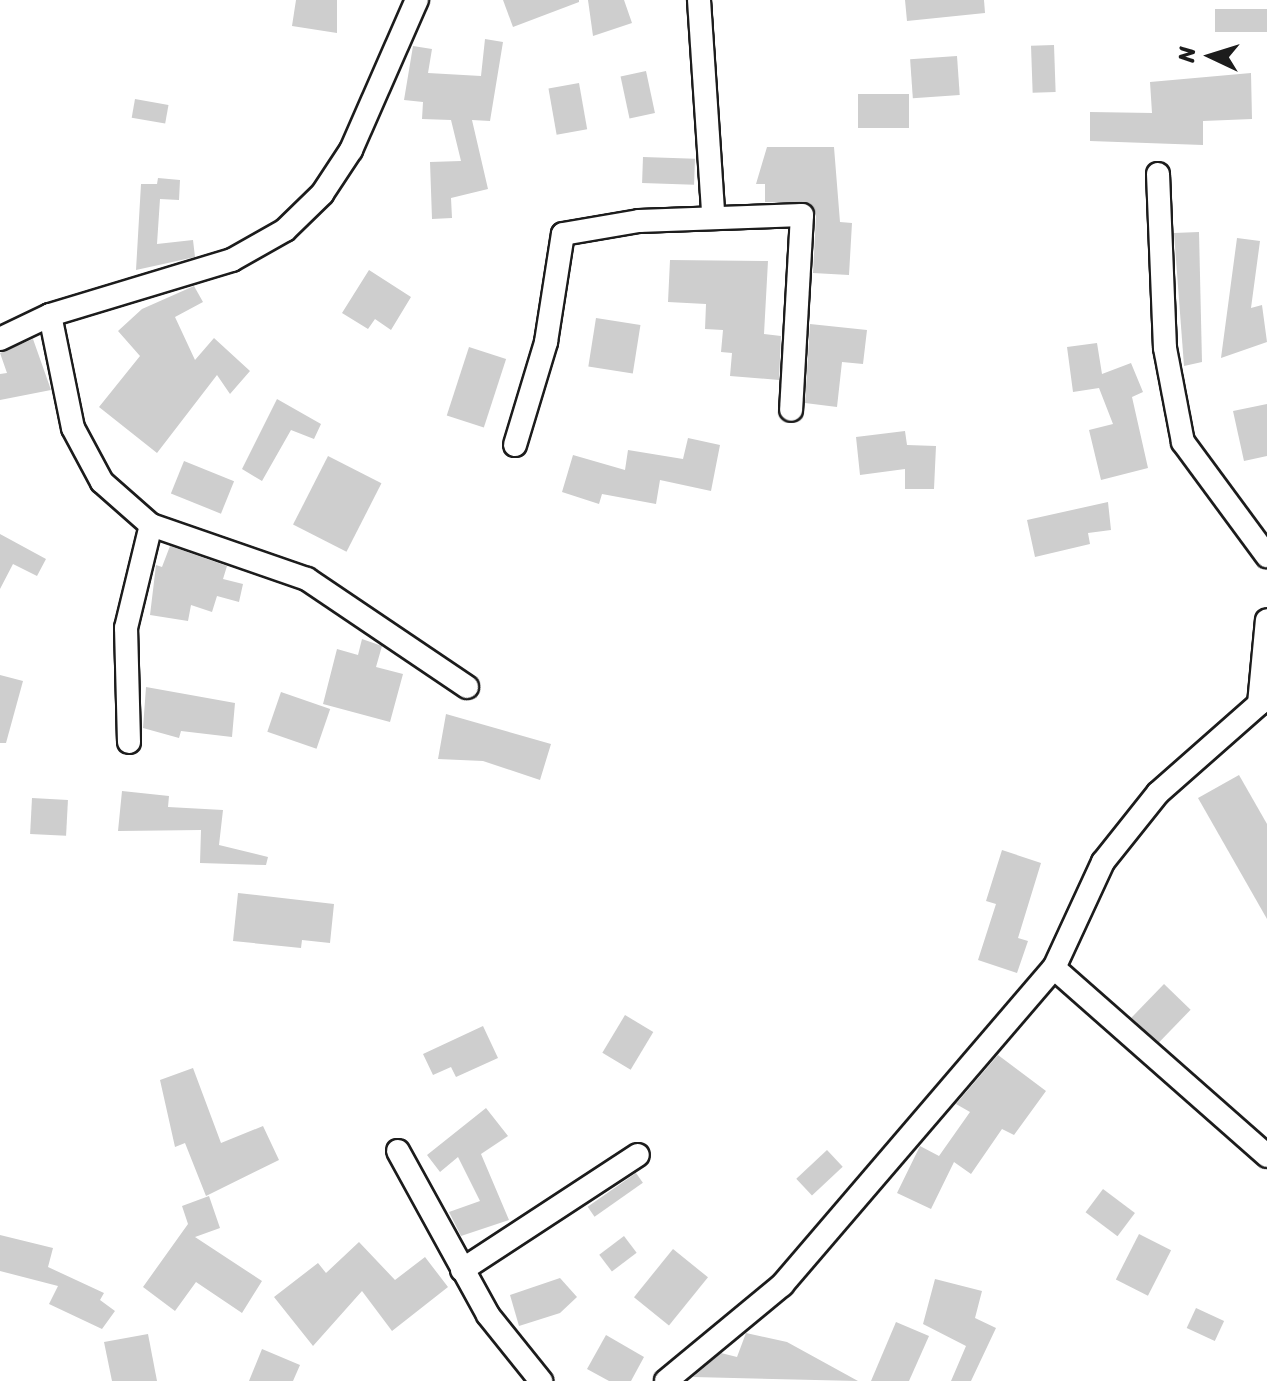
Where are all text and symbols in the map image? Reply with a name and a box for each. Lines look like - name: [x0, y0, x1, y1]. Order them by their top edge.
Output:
- north arrow: [1171, 16, 1251, 96]
- text: N: [1167, 45, 1207, 63]

